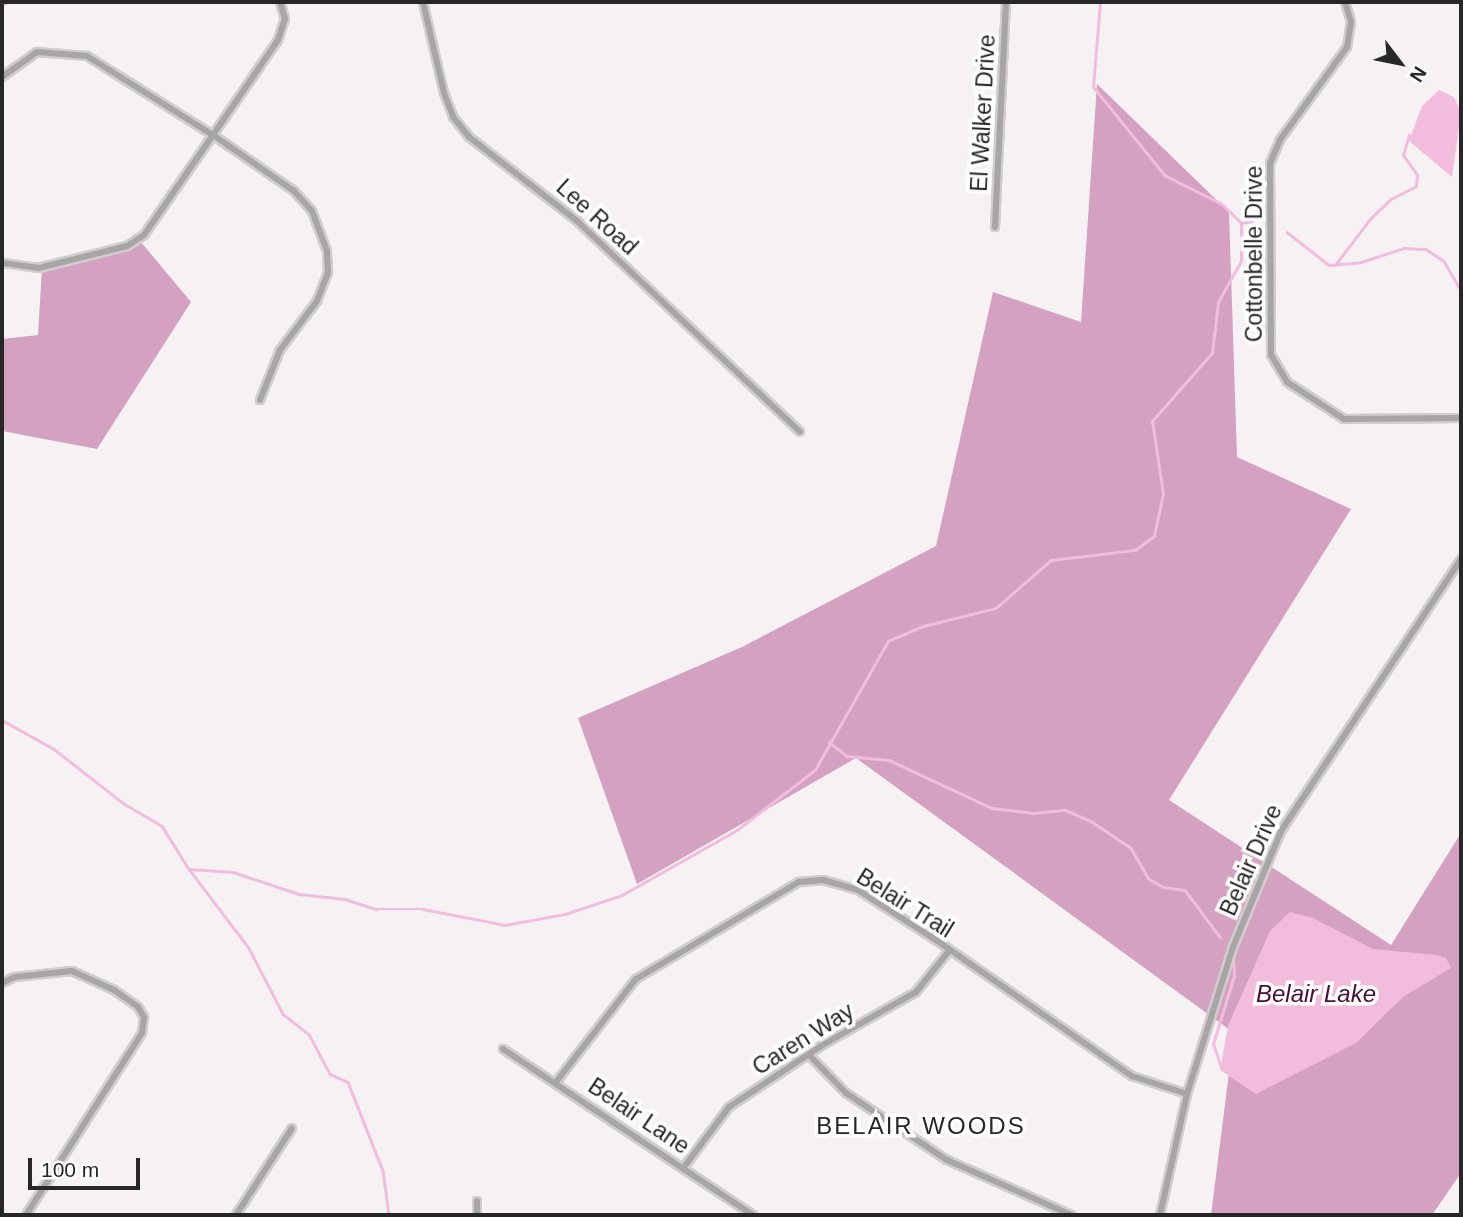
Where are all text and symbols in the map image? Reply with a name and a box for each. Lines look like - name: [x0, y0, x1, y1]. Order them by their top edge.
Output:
- north arrow: [1365, 28, 1435, 98]
- street label: El Walker Drive: [965, 34, 1001, 192]
- text: N: [1406, 63, 1431, 86]
- street label: Cottonbelle Drive: [1240, 166, 1268, 342]
- street label: Lee Road: [551, 173, 643, 261]
- street label: Belair Drive: [1214, 800, 1288, 920]
- street label: Belair Trail: [851, 862, 959, 944]
- water label: Belair Lake: [1256, 980, 1376, 1008]
- street label: Caren Way: [747, 997, 859, 1081]
- street label: Belair Lane: [583, 1072, 695, 1160]
- district label: BELAIR WOODS: [818, 1112, 1024, 1140]
- scale bar: [32, 1144, 144, 1188]
- text: 100 m: [41, 1158, 99, 1181]

